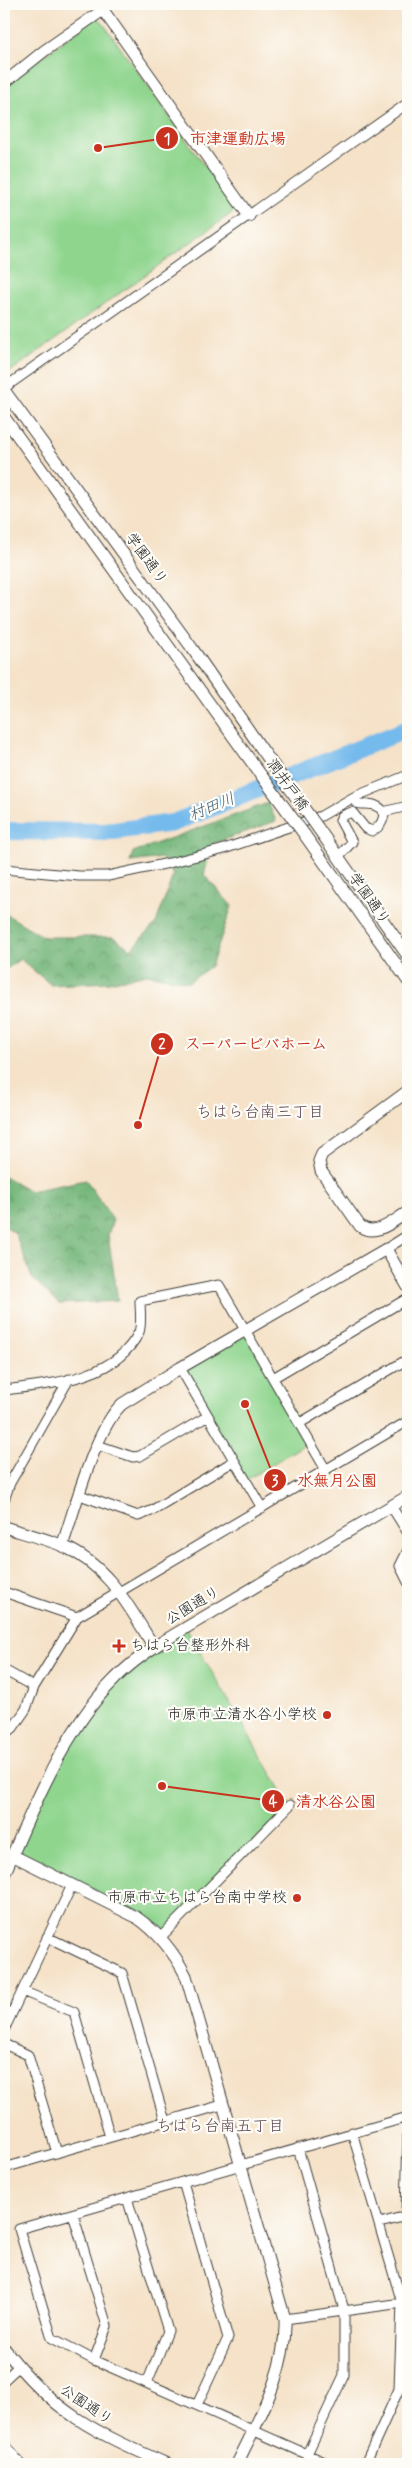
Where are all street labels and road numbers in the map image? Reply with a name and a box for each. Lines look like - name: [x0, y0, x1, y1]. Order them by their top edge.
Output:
- street label: 学園通り: [120, 529, 172, 589]
- street label: 潤井戸橋: [261, 755, 313, 815]
- street label: 学園通り: [344, 869, 394, 929]
- street label: 公園通り: [162, 1582, 224, 1630]
- street label: 公園通り: [56, 2380, 116, 2430]

